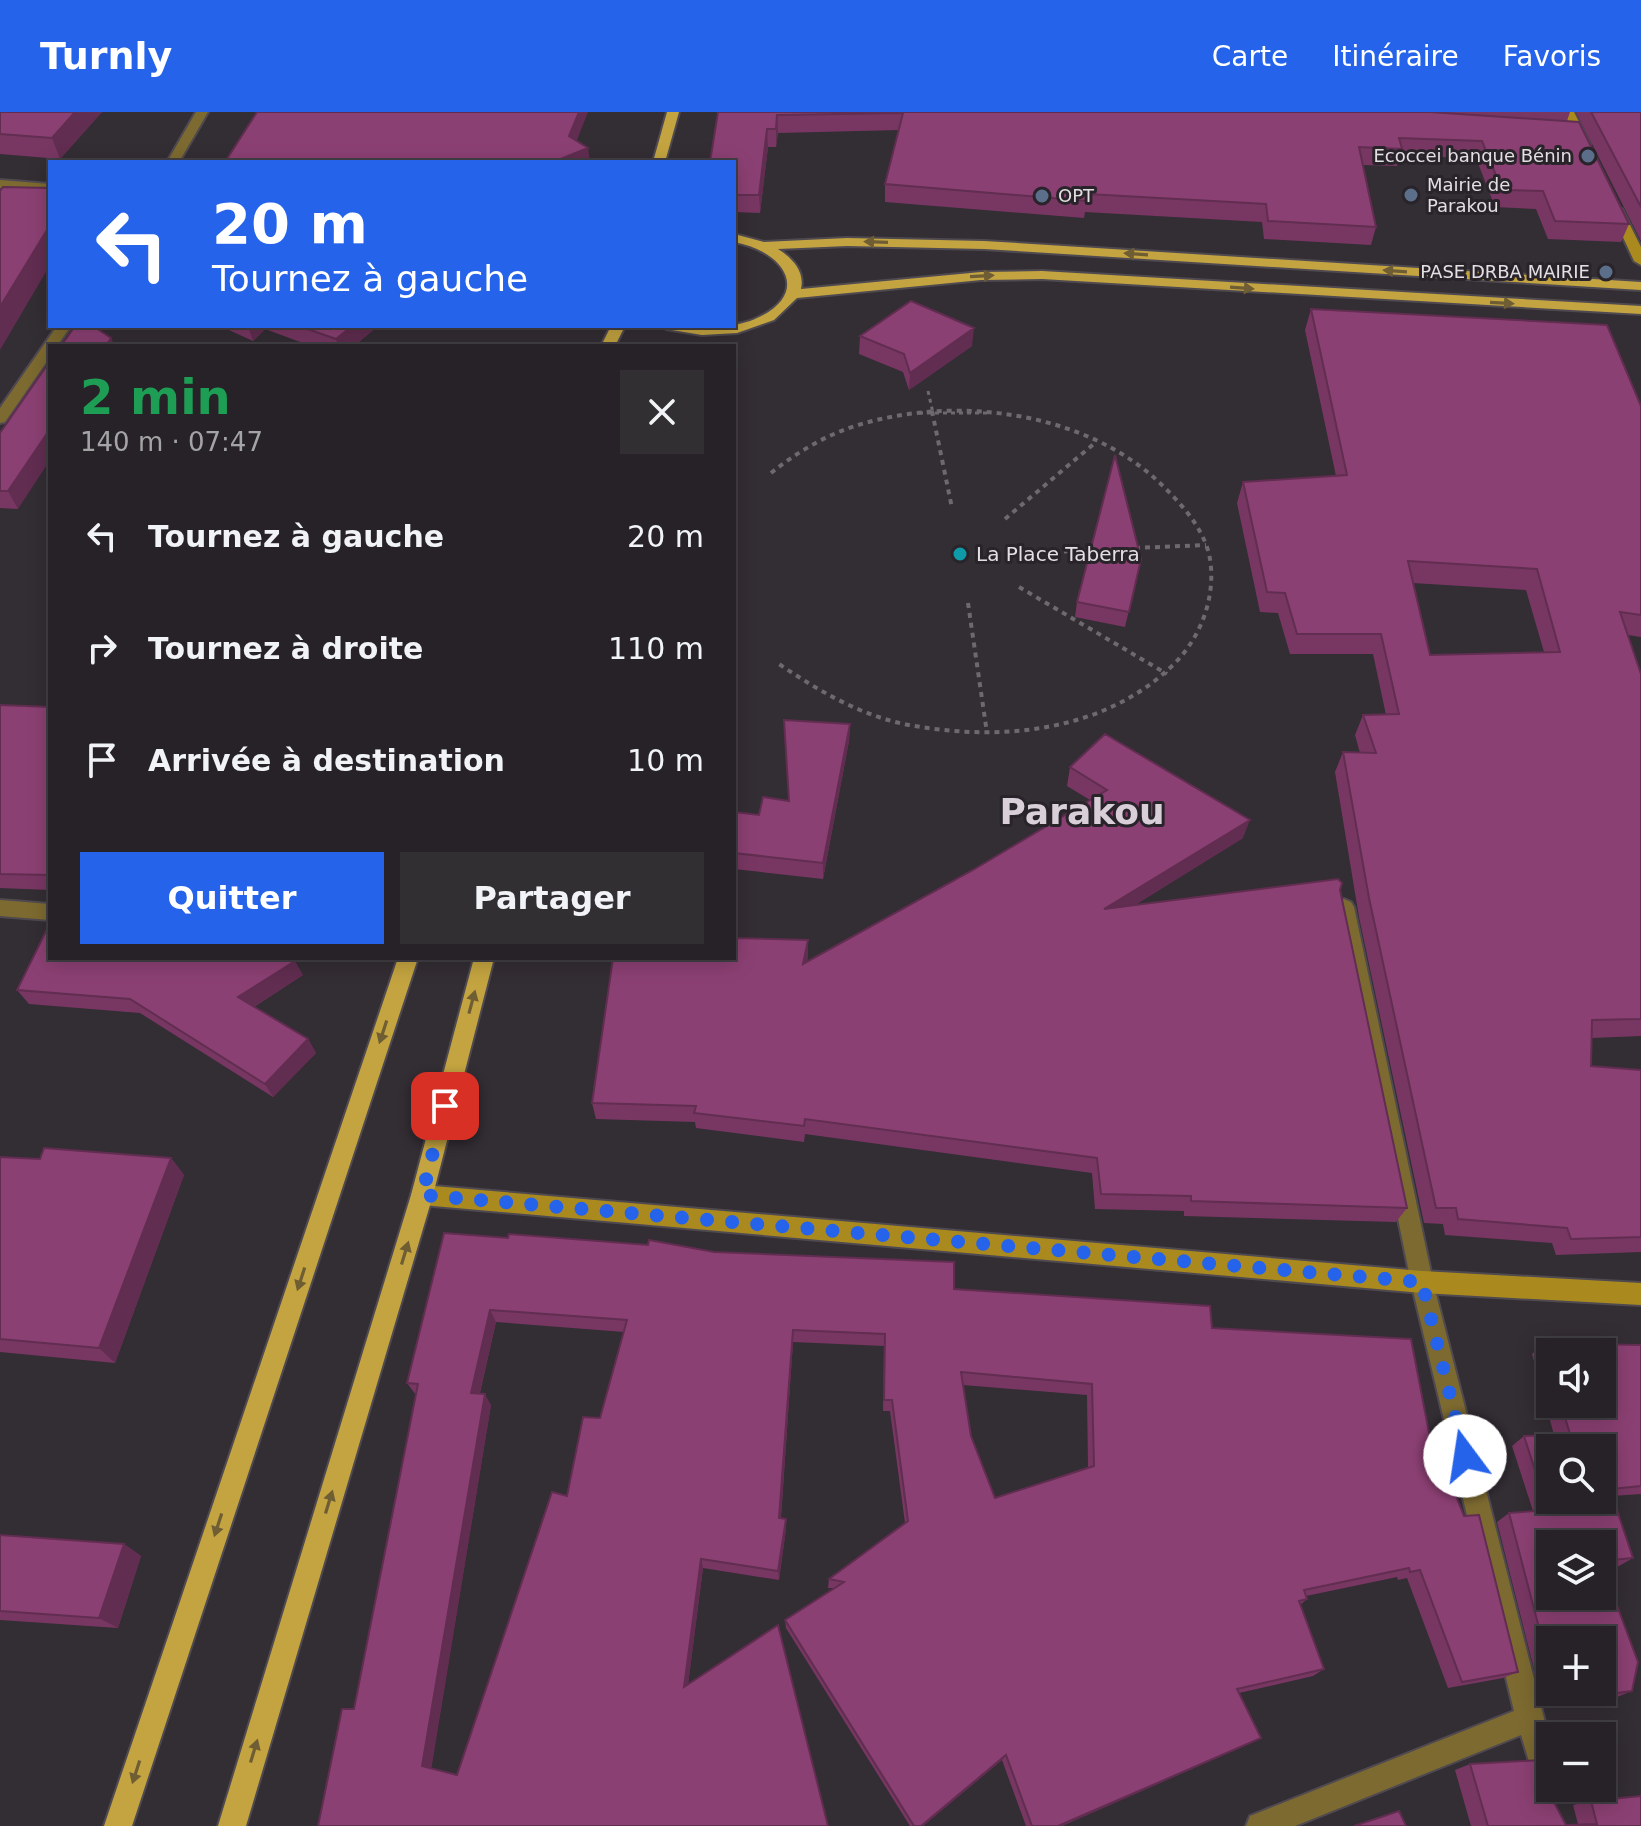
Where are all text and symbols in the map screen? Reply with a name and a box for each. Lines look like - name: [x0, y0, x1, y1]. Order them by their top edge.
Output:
- text: Turnly: [40, 34, 172, 78]
- text: Carte: [1212, 40, 1288, 73]
- text: Itinéraire: [1332, 40, 1459, 73]
- text: Favoris: [1503, 40, 1601, 73]
- place label: Ecoccei banque Bénin: [1373, 145, 1572, 166]
- marker: Ecoccei banque Bénin: [1579, 147, 1597, 165]
- place label: Mairie de Parakou: [1427, 174, 1510, 216]
- place label: OPT: [1058, 185, 1095, 206]
- marker: Mairie de Parakou: [1402, 186, 1420, 204]
- marker: OPT: [1033, 187, 1051, 205]
- text: 20 m: [212, 191, 368, 256]
- icon: left: [80, 192, 184, 296]
- one-way arrow: [863, 236, 888, 249]
- one-way arrow: [1123, 247, 1148, 260]
- text: Tournez à gauche: [212, 258, 528, 299]
- place label: PASE DRBA MAIRIE: [1420, 261, 1590, 282]
- marker: PASE DRBA MAIRIE: [1597, 263, 1615, 281]
- one-way arrow: [1382, 264, 1407, 277]
- one-way arrow: [970, 270, 995, 283]
- one-way arrow: [1230, 282, 1255, 295]
- one-way arrow: [1490, 297, 1515, 310]
- text: 2 min: [80, 369, 231, 425]
- button: close: [620, 370, 704, 454]
- text: 140 m · 07:47: [80, 427, 263, 457]
- icon: left: [80, 514, 124, 558]
- text: Tournez à gauche: [148, 519, 444, 554]
- text: 20 m: [627, 519, 704, 554]
- place label: La Place Taberra: [976, 542, 1140, 566]
- marker: La Place Taberra: [951, 545, 969, 563]
- icon: right: [80, 626, 124, 670]
- text: Tournez à droite: [148, 631, 423, 666]
- text: 110 m: [608, 631, 704, 666]
- icon: arrive: [80, 738, 124, 782]
- text: Arrivée à destination: [148, 743, 505, 778]
- text: 10 m: [627, 743, 704, 778]
- district label: Parakou: [999, 791, 1165, 832]
- button: Quitter: [80, 852, 384, 944]
- button: Partager: [400, 852, 704, 944]
- one-way arrow: [467, 990, 479, 1015]
- one-way arrow: [376, 1020, 388, 1044]
- pin: [411, 1072, 479, 1140]
- icon: arrive: [423, 1084, 467, 1128]
- one-way arrow: [399, 1241, 412, 1265]
- one-way arrow: [294, 1267, 306, 1291]
- map controls: [1536, 1338, 1616, 1802]
- button: sound: [1536, 1338, 1616, 1418]
- position arrow: [1423, 1414, 1507, 1498]
- button: search: [1536, 1434, 1616, 1514]
- one-way arrow: [323, 1490, 336, 1514]
- one-way arrow: [212, 1514, 224, 1538]
- button: layers: [1536, 1530, 1616, 1610]
- button: +: [1536, 1626, 1616, 1706]
- button: −: [1536, 1722, 1616, 1802]
- one-way arrow: [248, 1739, 261, 1763]
- one-way arrow: [130, 1760, 142, 1784]

